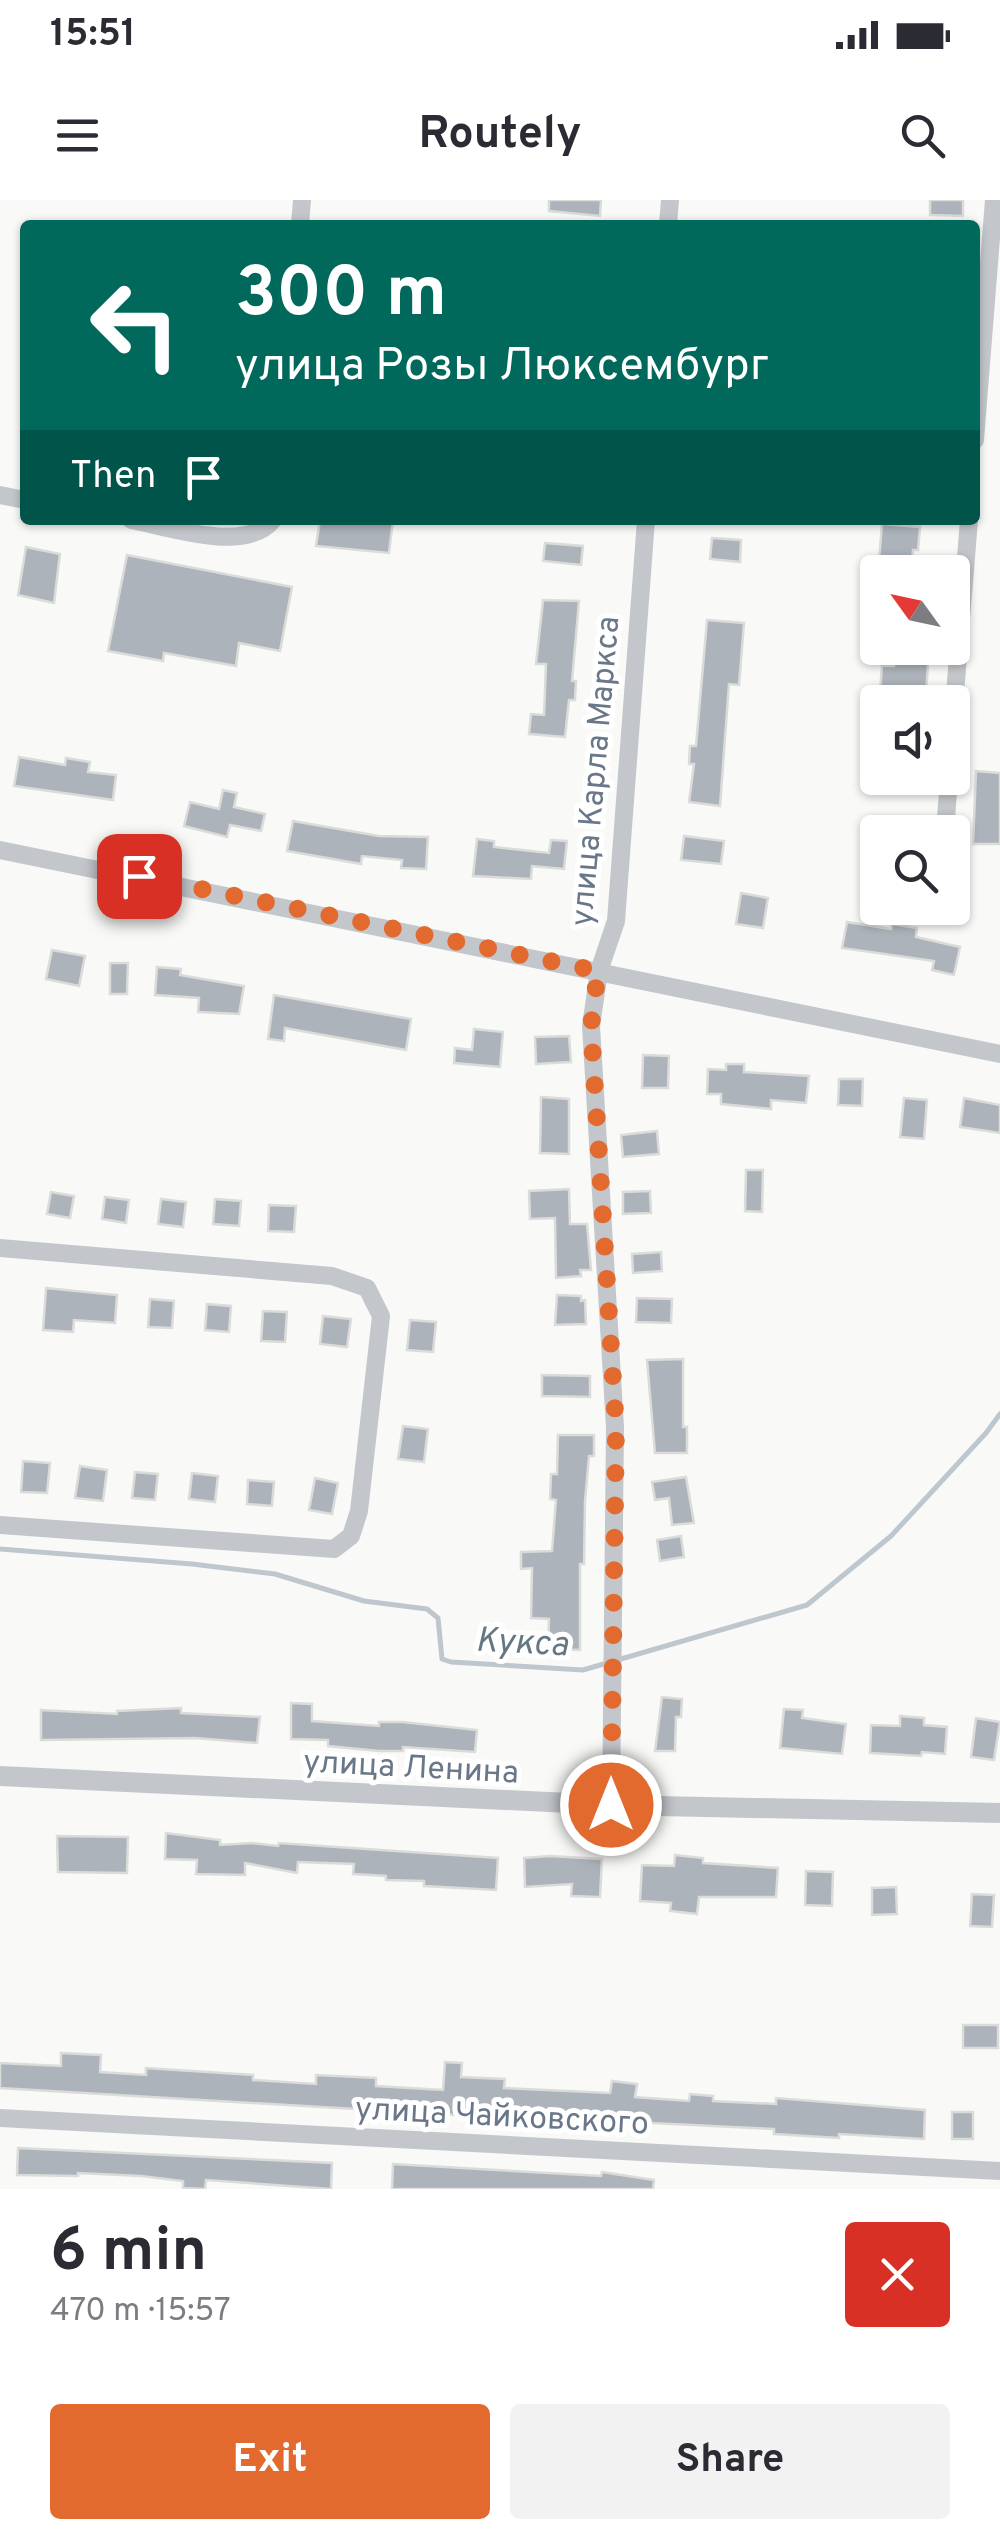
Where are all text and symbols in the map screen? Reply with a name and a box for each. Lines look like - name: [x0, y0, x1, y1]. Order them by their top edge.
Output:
- text: 15:51: [50, 11, 136, 60]
- text: Routely: [419, 107, 581, 164]
- icon: menu: [50, 108, 105, 163]
- icon: search: [895, 108, 950, 163]
- text: 300 m: [235, 252, 447, 341]
- icon: left: [70, 260, 200, 390]
- text: улица Розы Люксембург: [235, 339, 769, 396]
- icon: arrive: [176, 450, 231, 505]
- text: Then: [70, 453, 156, 502]
- north arrow: [860, 555, 970, 665]
- map controls: [860, 555, 970, 925]
- street label: улица Карла Маркса: [564, 615, 630, 928]
- button: sound: [860, 685, 970, 795]
- button: search: [860, 815, 970, 925]
- pin: [97, 834, 182, 919]
- icon: arrive: [112, 849, 167, 904]
- water label: Кукса: [474, 1620, 569, 1668]
- street label: улица Ленина: [302, 1743, 520, 1795]
- position arrow: [559, 1753, 663, 1857]
- street label: улица Чайковского: [354, 2090, 650, 2146]
- text: 6 min: [50, 2216, 207, 2292]
- button: close: [845, 2222, 950, 2327]
- text: 470 m · 15:57: [50, 2292, 231, 2332]
- button: Exit: [50, 2404, 490, 2519]
- button: Share: [510, 2404, 950, 2519]

